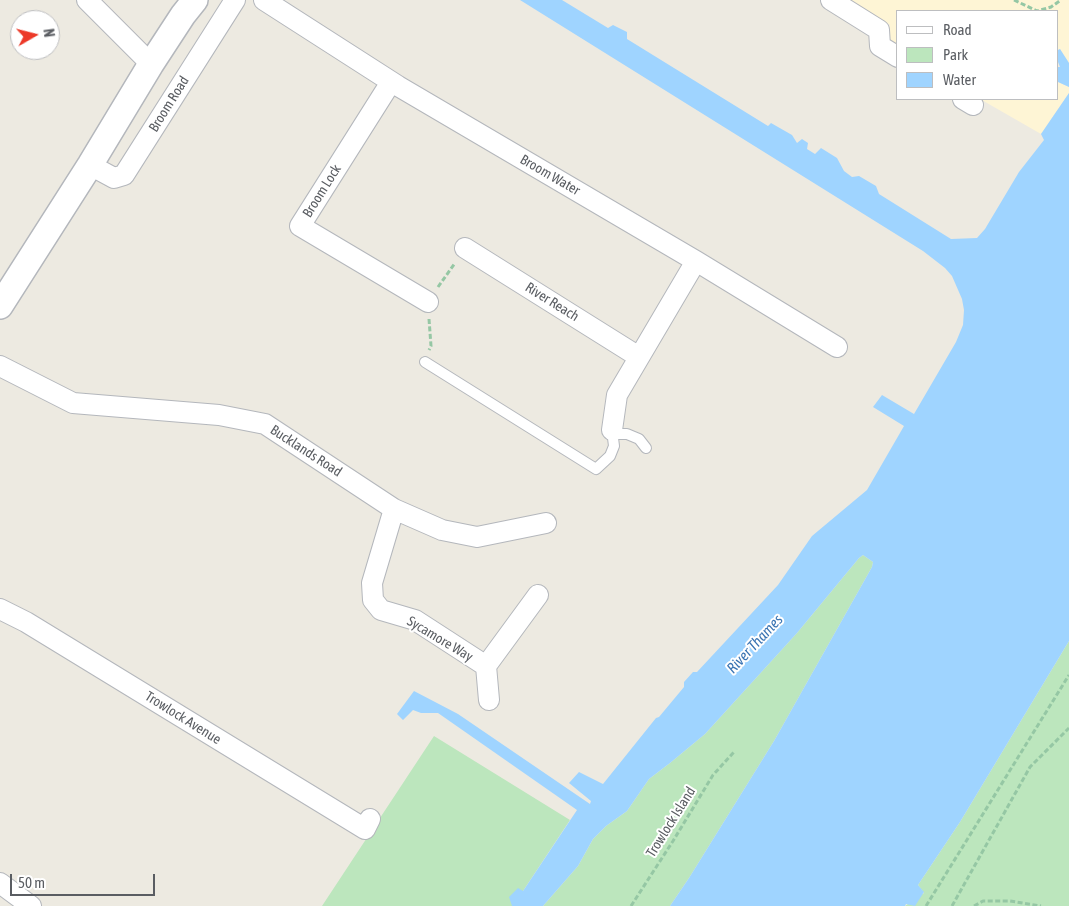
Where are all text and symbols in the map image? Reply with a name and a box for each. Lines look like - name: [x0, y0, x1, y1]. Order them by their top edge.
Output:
- north arrow: [10, 10, 60, 60]
- legend: [896, 10, 1059, 100]
- text: Road: [943, 21, 972, 38]
- text: N: [40, 28, 57, 38]
- text: Park: [943, 46, 968, 63]
- text: Water: [943, 71, 976, 88]
- street label: Broom Road: [145, 73, 193, 135]
- street label: Broom Water: [517, 151, 583, 199]
- street label: Broom Lock: [299, 161, 345, 221]
- street label: River Reach: [522, 279, 582, 325]
- street label: Bucklands Road: [267, 422, 345, 480]
- water label: River Thames: [723, 611, 787, 677]
- street label: Sycamore Way: [404, 613, 476, 665]
- street label: Trowlock Avenue: [142, 688, 224, 748]
- street label: Trowlock Island: [643, 784, 699, 860]
- scale bar: [12, 864, 158, 896]
- text: 50 m: [18, 874, 45, 891]

